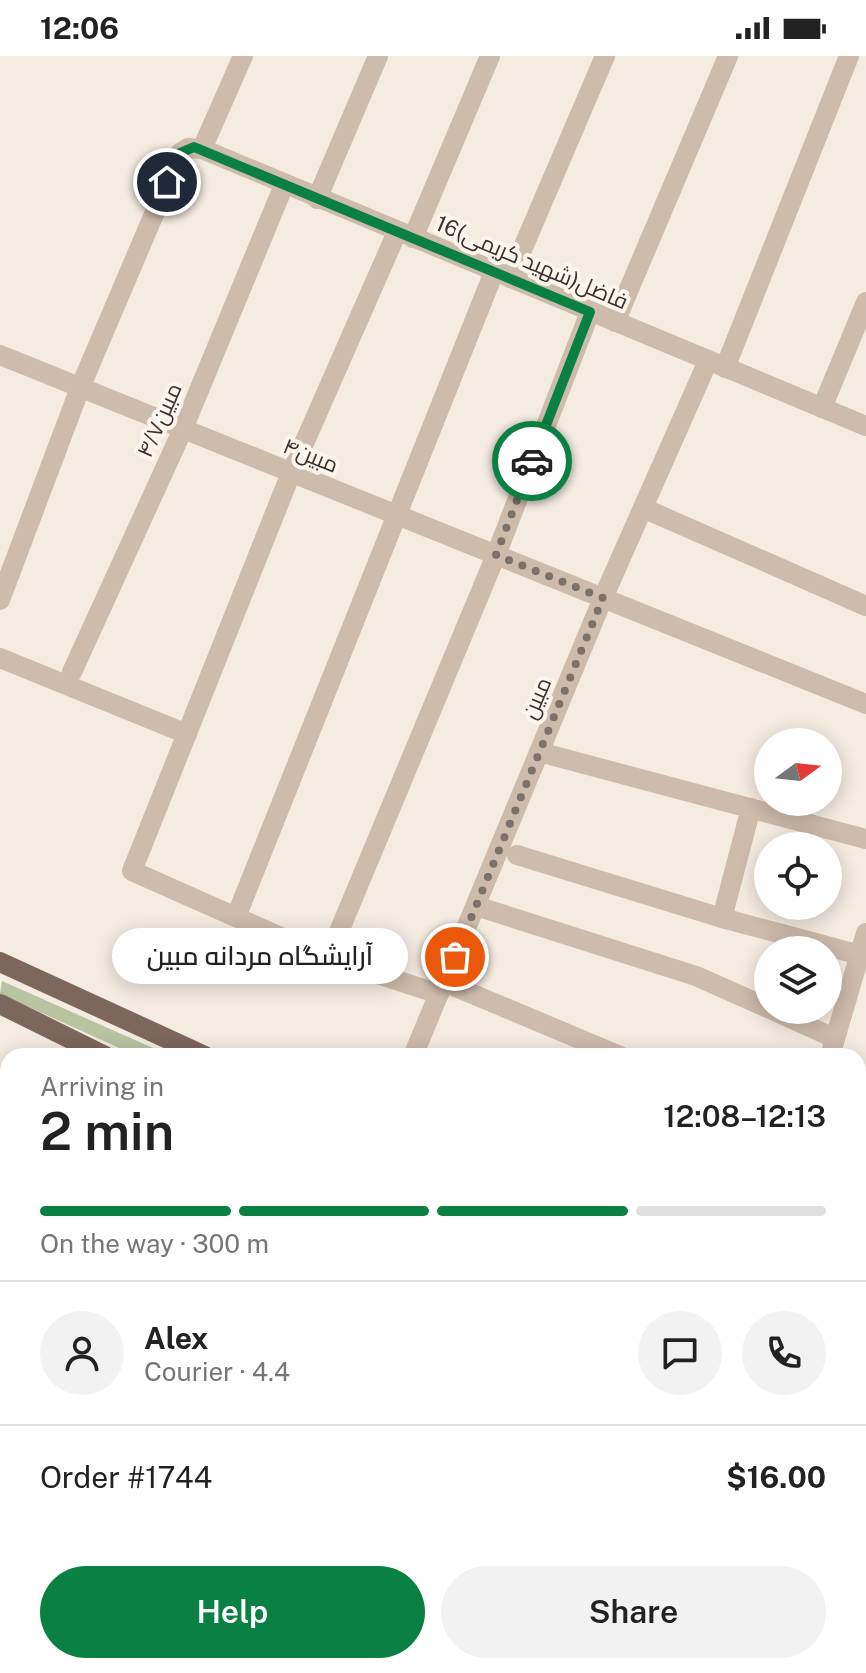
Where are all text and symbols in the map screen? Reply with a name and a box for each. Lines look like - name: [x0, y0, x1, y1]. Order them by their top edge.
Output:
- text: 12:06: [40, 10, 119, 46]
- pin: [133, 148, 201, 216]
- icon: home: [145, 160, 189, 204]
- street label: 16فاضل(شهید کریمی): [432, 210, 632, 315]
- street label: ۴/۷مبین: [131, 379, 188, 462]
- courier: [492, 421, 572, 501]
- street label: ۴مبین: [279, 432, 342, 479]
- icon: car: [510, 439, 554, 483]
- street label: مبین: [516, 673, 557, 723]
- north arrow: [754, 728, 842, 816]
- map controls: [754, 728, 842, 1024]
- button: locate: [754, 832, 842, 920]
- pin: [421, 923, 489, 991]
- callout: آرایشگاه مردانه مبین: [111, 929, 407, 985]
- icon: bag: [433, 935, 477, 979]
- button: layers: [754, 936, 842, 1024]
- text: آرایشگاه مردانه مبین: [147, 940, 373, 971]
- text: Arriving in: [40, 1071, 164, 1102]
- text: 12:08–12:13: [663, 1098, 826, 1134]
- text: 2 min: [40, 1101, 174, 1162]
- text: On the way · 300 m: [40, 1228, 269, 1259]
- button: person: [40, 1311, 124, 1395]
- button: chat: [638, 1311, 722, 1395]
- button: phone: [742, 1311, 826, 1395]
- text: Alex: [144, 1320, 208, 1356]
- text: Courier · 4.4: [144, 1356, 290, 1387]
- text: Order #1744: [40, 1459, 212, 1495]
- text: $16.00: [726, 1459, 826, 1495]
- button: Help: [40, 1566, 425, 1658]
- button: Share: [441, 1566, 826, 1658]

